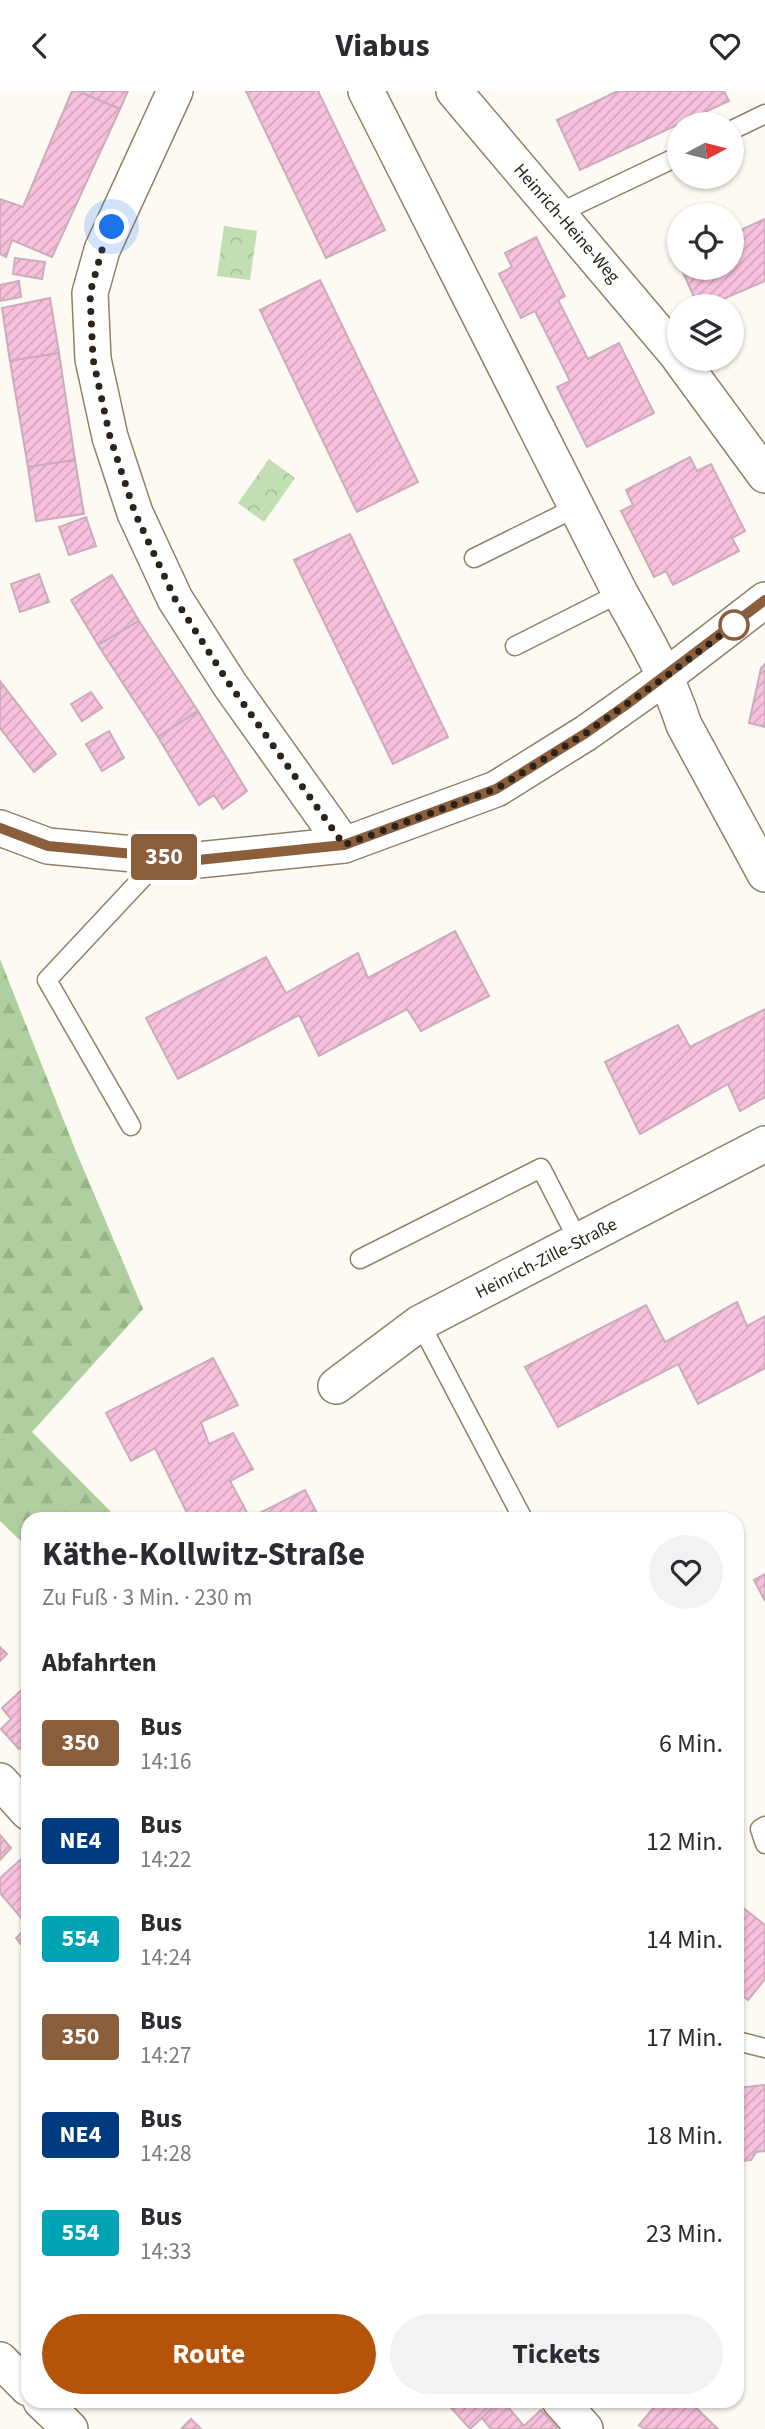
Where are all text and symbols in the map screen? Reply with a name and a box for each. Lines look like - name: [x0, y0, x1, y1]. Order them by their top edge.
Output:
- text: Viabus: [335, 23, 430, 69]
- icon: back: [21, 27, 59, 65]
- icon: heart: [706, 27, 744, 65]
- north arrow: [667, 112, 744, 189]
- map controls: [667, 112, 744, 371]
- street label: Heinrich-Heine-Weg: [508, 158, 625, 288]
- button: locate: [667, 203, 744, 280]
- your location: [94, 209, 129, 244]
- button: layers: [667, 294, 744, 371]
- unlabelled marker: [719, 610, 749, 640]
- line badge: 350: [124, 834, 204, 880]
- text: 350: [145, 839, 183, 874]
- street label: Heinrich-Zille-Straße: [471, 1212, 621, 1305]
- text: Käthe-Kollwitz-Straße: [42, 1531, 365, 1578]
- button: heart: [649, 1535, 723, 1609]
- text: Zu Fuß · 3 Min. · 230 m: [42, 1581, 252, 1614]
- text: Abfahrten: [42, 1644, 157, 1681]
- text: Bus: [140, 1708, 182, 1745]
- text: 350: [61, 1725, 100, 1760]
- text: 6 Min.: [659, 1725, 723, 1762]
- text: 14:16: [140, 1745, 191, 1778]
- text: Bus: [140, 1806, 182, 1843]
- text: NE4: [60, 1823, 101, 1858]
- text: 12 Min.: [646, 1823, 723, 1860]
- text: 14:22: [140, 1843, 191, 1876]
- text: Bus: [140, 1904, 182, 1941]
- text: 554: [61, 1921, 100, 1956]
- text: 14 Min.: [646, 1921, 723, 1958]
- text: 14:24: [140, 1941, 191, 1974]
- text: Bus: [140, 2002, 182, 2039]
- text: 350: [61, 2019, 100, 2054]
- text: 17 Min.: [646, 2019, 723, 2056]
- text: 14:27: [140, 2039, 191, 2072]
- text: Bus: [140, 2100, 182, 2137]
- text: NE4: [60, 2117, 101, 2152]
- text: 18 Min.: [646, 2117, 723, 2154]
- text: 14:28: [140, 2137, 191, 2170]
- text: Bus: [140, 2198, 182, 2235]
- text: 554: [61, 2215, 100, 2250]
- text: 23 Min.: [646, 2215, 723, 2252]
- text: 14:33: [140, 2235, 191, 2268]
- button: Route: [42, 2314, 376, 2394]
- button: Tickets: [390, 2314, 723, 2394]

